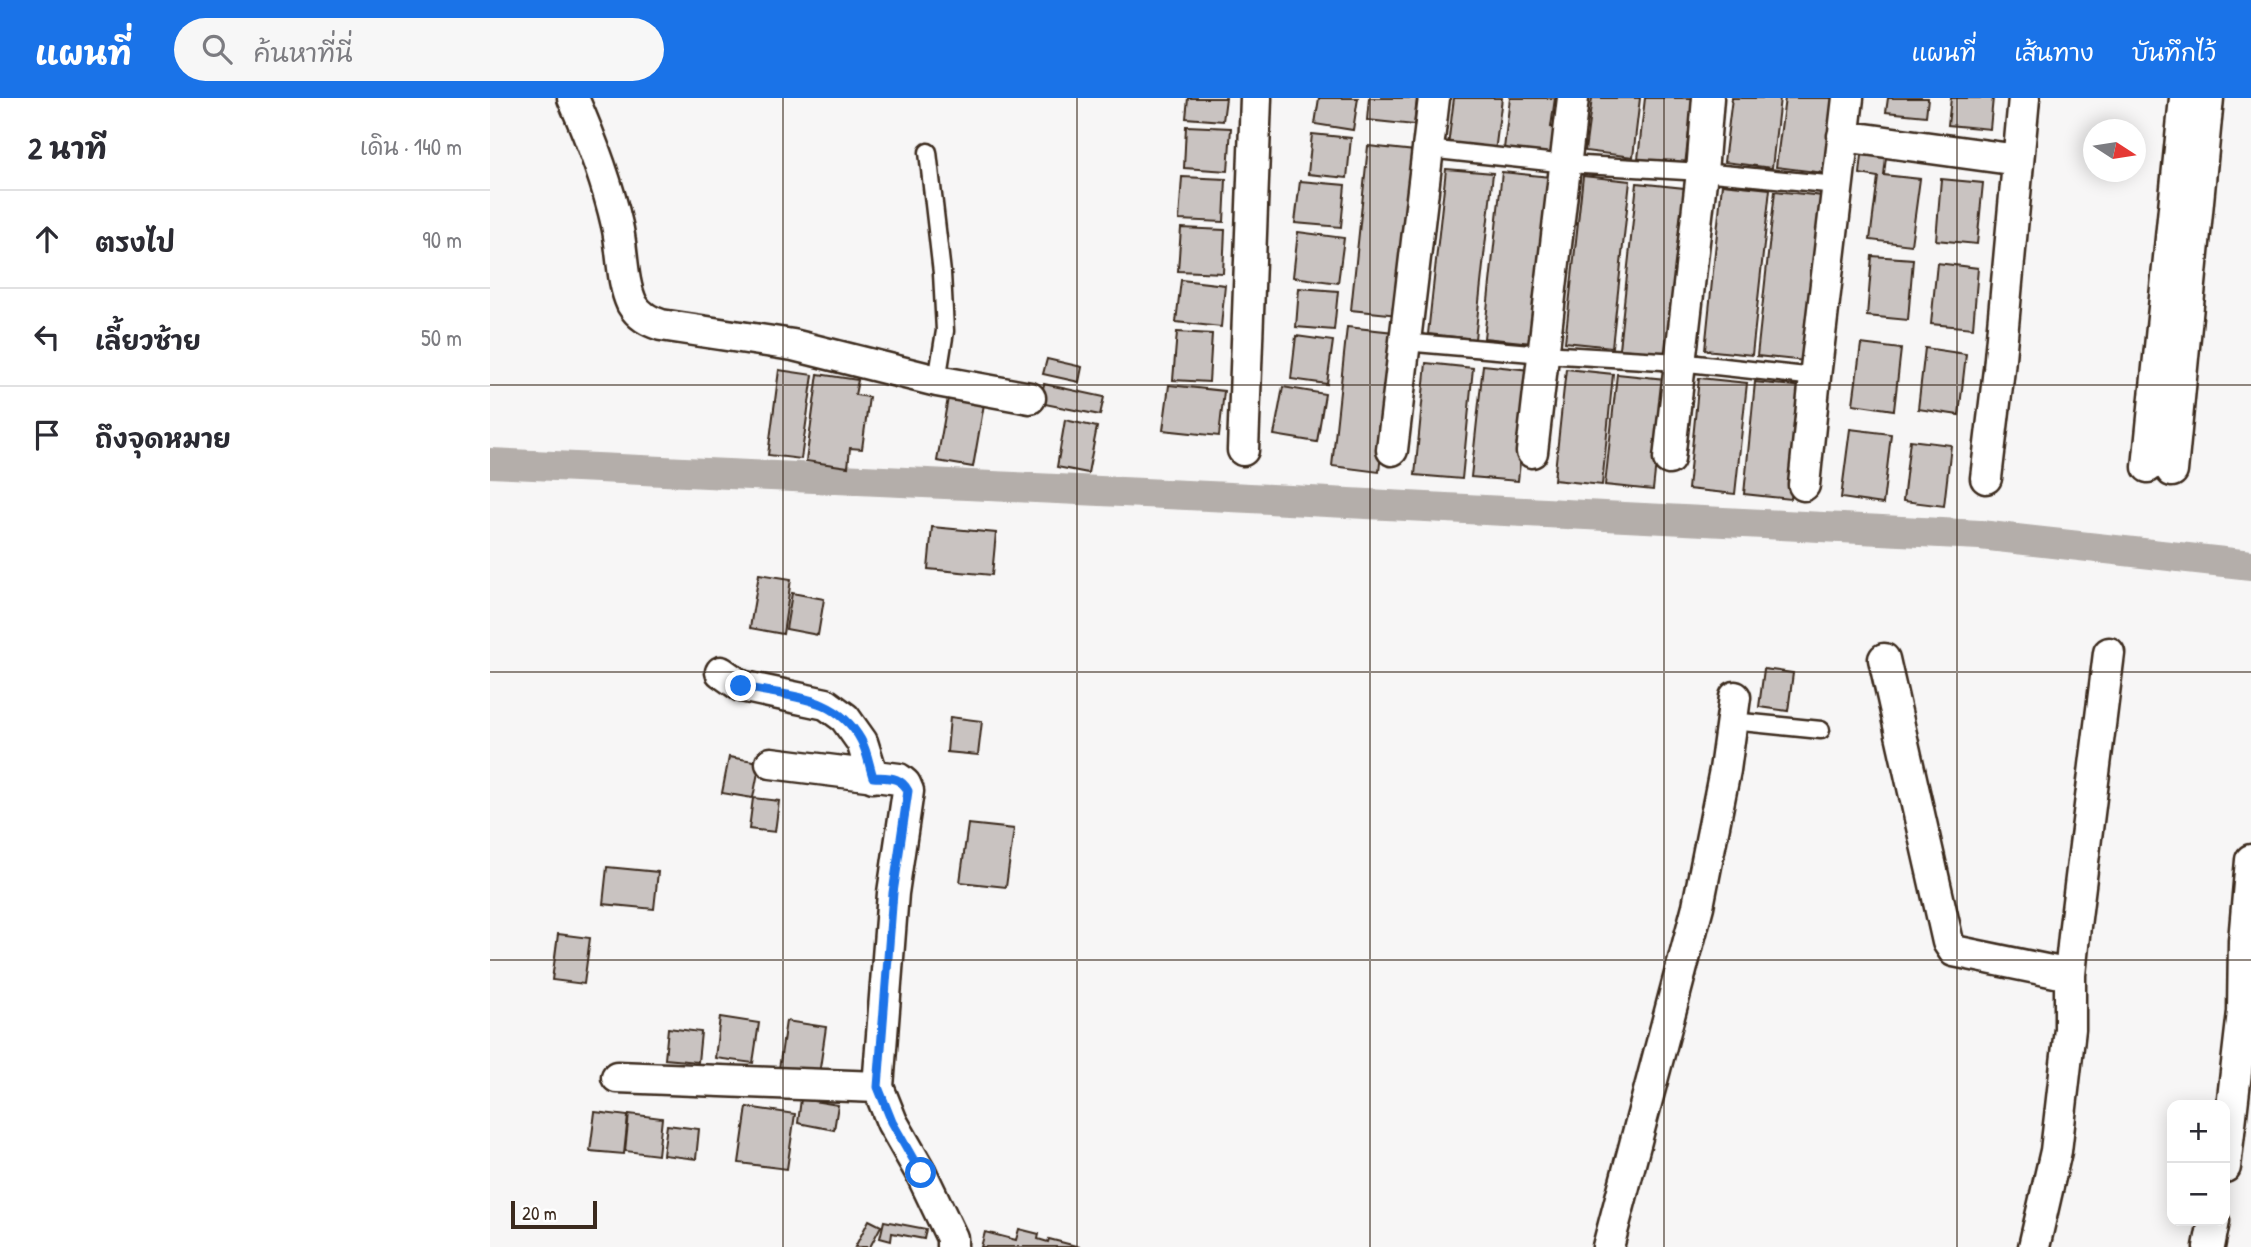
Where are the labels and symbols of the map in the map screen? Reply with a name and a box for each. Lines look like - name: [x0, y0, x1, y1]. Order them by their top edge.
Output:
- north arrow: [2083, 119, 2146, 182]
- route end: [725, 670, 756, 701]
- route start: [905, 1157, 936, 1188]
- scale bar: [511, 1198, 597, 1230]

